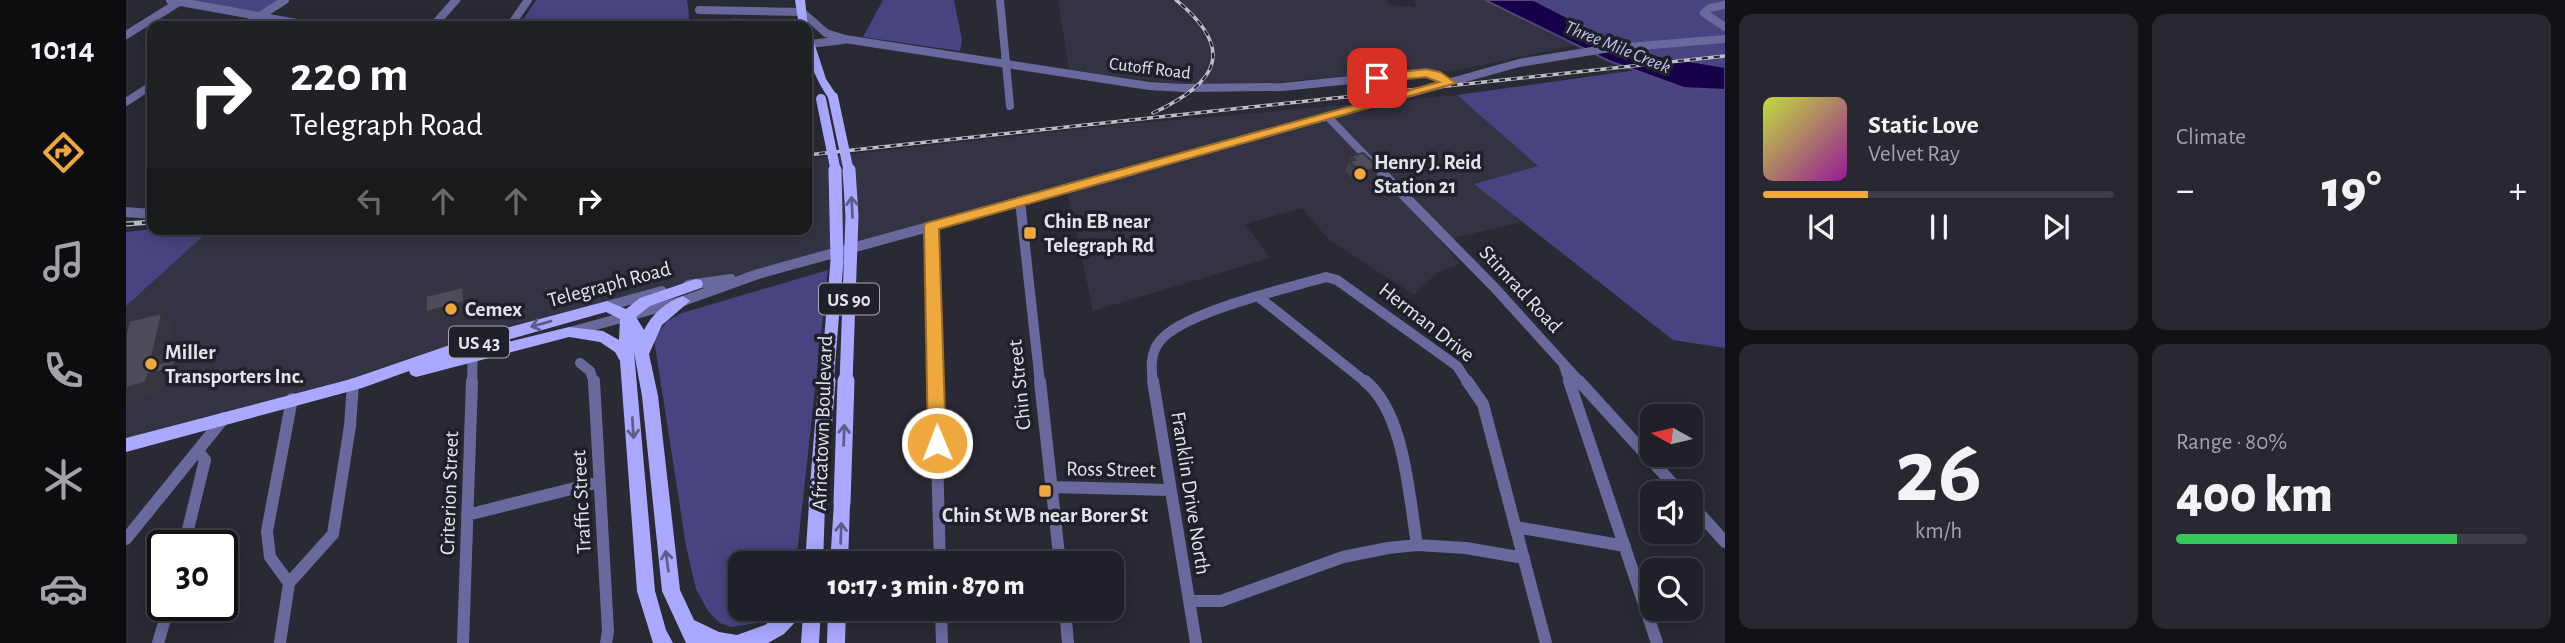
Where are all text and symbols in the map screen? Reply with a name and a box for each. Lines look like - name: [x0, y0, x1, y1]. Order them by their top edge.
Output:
- water label: Three Mile Creek: [1562, 18, 1673, 77]
- text: 10:14: [31, 33, 95, 65]
- pin: [1347, 48, 1407, 108]
- icon: right: [175, 49, 266, 140]
- text: 220 m: [290, 51, 409, 100]
- street label: Cutoff Road: [1108, 55, 1192, 83]
- icon: arrive: [1358, 59, 1396, 97]
- text: Telegraph Road: [290, 109, 483, 141]
- text: Static Love: [1868, 112, 1979, 138]
- text: Climate: [2176, 126, 2246, 149]
- icon: directions: [39, 128, 88, 177]
- text: Velvet Ray: [1868, 143, 1960, 166]
- place label: Henry J. Reid Station 21: [1374, 152, 1482, 197]
- text: 19°: [2322, 164, 2381, 216]
- marker: Henry J. Reid Station 21: [1352, 166, 1368, 182]
- text: −: [2176, 172, 2194, 210]
- text: +: [2509, 172, 2527, 210]
- icon: left: [351, 182, 389, 220]
- icon: ahead: [424, 182, 462, 220]
- icon: ahead: [497, 182, 535, 220]
- icon: right: [570, 182, 608, 220]
- one-way arrow: [845, 196, 858, 219]
- icon: previous: [1803, 208, 1841, 246]
- icon: pause: [1920, 208, 1958, 246]
- icon: next: [2037, 208, 2075, 246]
- place label: Chin EB near Telegraph Rd: [1044, 211, 1154, 256]
- marker: Chin EB near Telegraph Rd: [1022, 225, 1038, 241]
- icon: music: [39, 237, 88, 286]
- street label: Stimrad Road: [1475, 242, 1566, 337]
- street label: Telegraph Road: [545, 258, 673, 311]
- street label: Herman Drive: [1375, 279, 1478, 366]
- road number: US 90: [819, 284, 879, 314]
- place label: Cemex: [465, 299, 522, 320]
- marker: Cemex: [443, 301, 459, 317]
- one-way arrow: [530, 319, 552, 332]
- road number: US 43: [449, 326, 509, 358]
- street label: Africatown Boulevard: [809, 335, 836, 511]
- street label: Chin Street: [1004, 338, 1035, 431]
- place label: Miller Transporters Inc.: [165, 342, 304, 387]
- icon: phone: [39, 346, 88, 395]
- marker: Miller Transporters Inc.: [143, 356, 159, 372]
- north arrow: [1640, 404, 1703, 467]
- map controls: [1640, 404, 1703, 621]
- position arrow: [900, 406, 974, 480]
- street label: Franklin Drive North: [1167, 410, 1214, 576]
- one-way arrow: [627, 416, 640, 439]
- one-way arrow: [837, 423, 850, 446]
- text: 26: [1895, 427, 1982, 518]
- street label: Criterion Street: [437, 430, 462, 555]
- text: Range · 80%: [2176, 431, 2287, 454]
- street label: Traffic Street: [568, 449, 595, 554]
- icon: climate: [39, 455, 88, 504]
- street label: Ross Street: [1066, 458, 1156, 481]
- text: 400 km: [2176, 469, 2333, 521]
- button: sound: [1640, 481, 1703, 544]
- marker: Chin St WB near Borer St: [1037, 483, 1053, 499]
- place label: Chin St WB near Borer St: [942, 505, 1148, 526]
- text: km/h: [1915, 520, 1962, 543]
- one-way arrow: [834, 522, 847, 545]
- speed limit sign: 30: [147, 530, 238, 621]
- one-way arrow: [660, 550, 673, 573]
- button: search: [1640, 558, 1703, 621]
- icon: car: [39, 564, 88, 613]
- text: 10:17 · 3 min · 870 m: [828, 573, 1024, 599]

